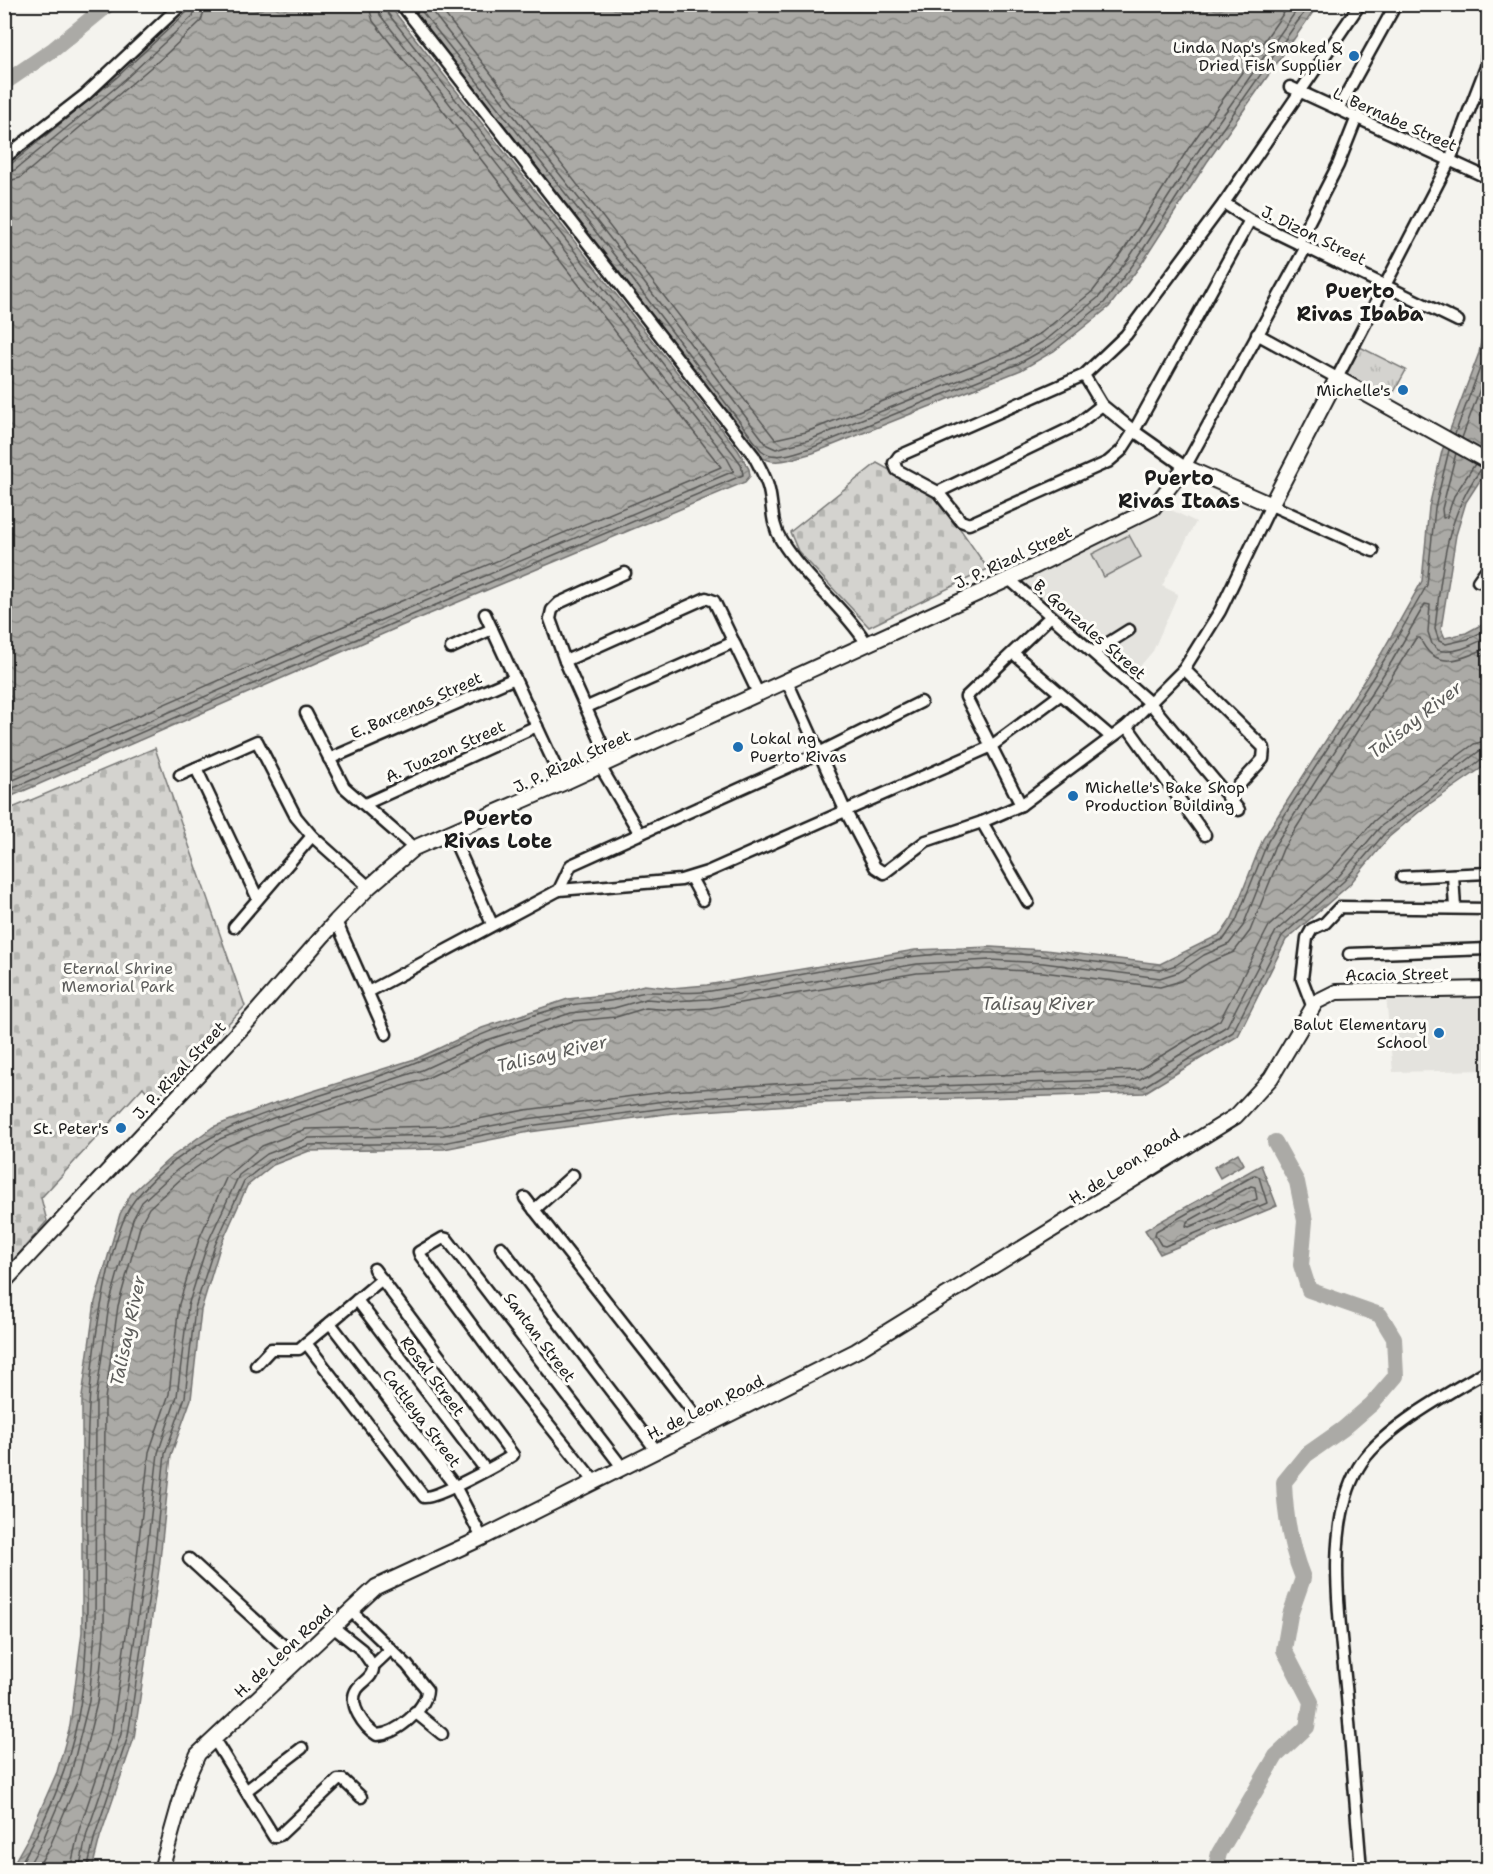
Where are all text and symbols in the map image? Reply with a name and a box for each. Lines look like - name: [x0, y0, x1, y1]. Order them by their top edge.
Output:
- place label: Linda Nap's Smoked & Dried Fish Supplier: [1173, 37, 1343, 76]
- marker: Linda Nap's Smoked & Dried Fish Supplier: [1347, 49, 1361, 63]
- street label: L. Bernabe Street: [1329, 83, 1460, 156]
- street label: J. Dizon Street: [1258, 201, 1370, 270]
- district label: Puerto Rivas Ibaba: [1297, 278, 1424, 327]
- place label: Michelle's: [1316, 380, 1391, 401]
- marker: Michelle's: [1396, 383, 1410, 397]
- district label: Puerto Rivas Itaas: [1118, 465, 1240, 514]
- street label: J. P. Rizal Street: [951, 521, 1075, 594]
- street label: B. Gonzales Street: [1029, 575, 1150, 684]
- street label: E. Barcenas Street: [347, 667, 485, 744]
- water label: Talisay River: [1363, 676, 1467, 764]
- street label: A. Tuazon Street: [382, 716, 508, 787]
- street label: J. P. Rizal Street: [510, 725, 634, 798]
- place label: Lokal ng Puerto Rivas: [750, 728, 847, 767]
- marker: Lokal ng Puerto Rivas: [731, 740, 745, 754]
- place label: Michelle's Bake Shop Production Building: [1085, 777, 1245, 816]
- marker: Michelle's Bake Shop Production Building: [1066, 789, 1080, 803]
- district label: Puerto Rivas Lote: [444, 805, 552, 854]
- park label: Eternal Shrine Memorial Park: [61, 958, 175, 997]
- street label: Acacia Street: [1345, 963, 1449, 986]
- water label: Talisay River: [982, 992, 1095, 1016]
- place label: Balut Elementary School: [1293, 1014, 1427, 1053]
- street label: J. P. Rizal Street: [128, 1017, 230, 1124]
- marker: Balut Elementary School: [1432, 1026, 1446, 1040]
- water label: Talisay River: [494, 1030, 610, 1078]
- place label: St. Peter's: [33, 1118, 109, 1139]
- marker: St. Peter's: [114, 1121, 128, 1135]
- street label: H. de Leon Road: [1065, 1124, 1184, 1209]
- water label: Talisay River: [105, 1273, 152, 1389]
- street label: Santan Street: [499, 1288, 580, 1386]
- street label: Rosal Street: [396, 1332, 470, 1421]
- street label: Cattleya Street: [378, 1365, 465, 1472]
- street label: H. de Leon Road: [643, 1370, 767, 1445]
- street label: H. de Leon Road: [230, 1600, 337, 1703]

